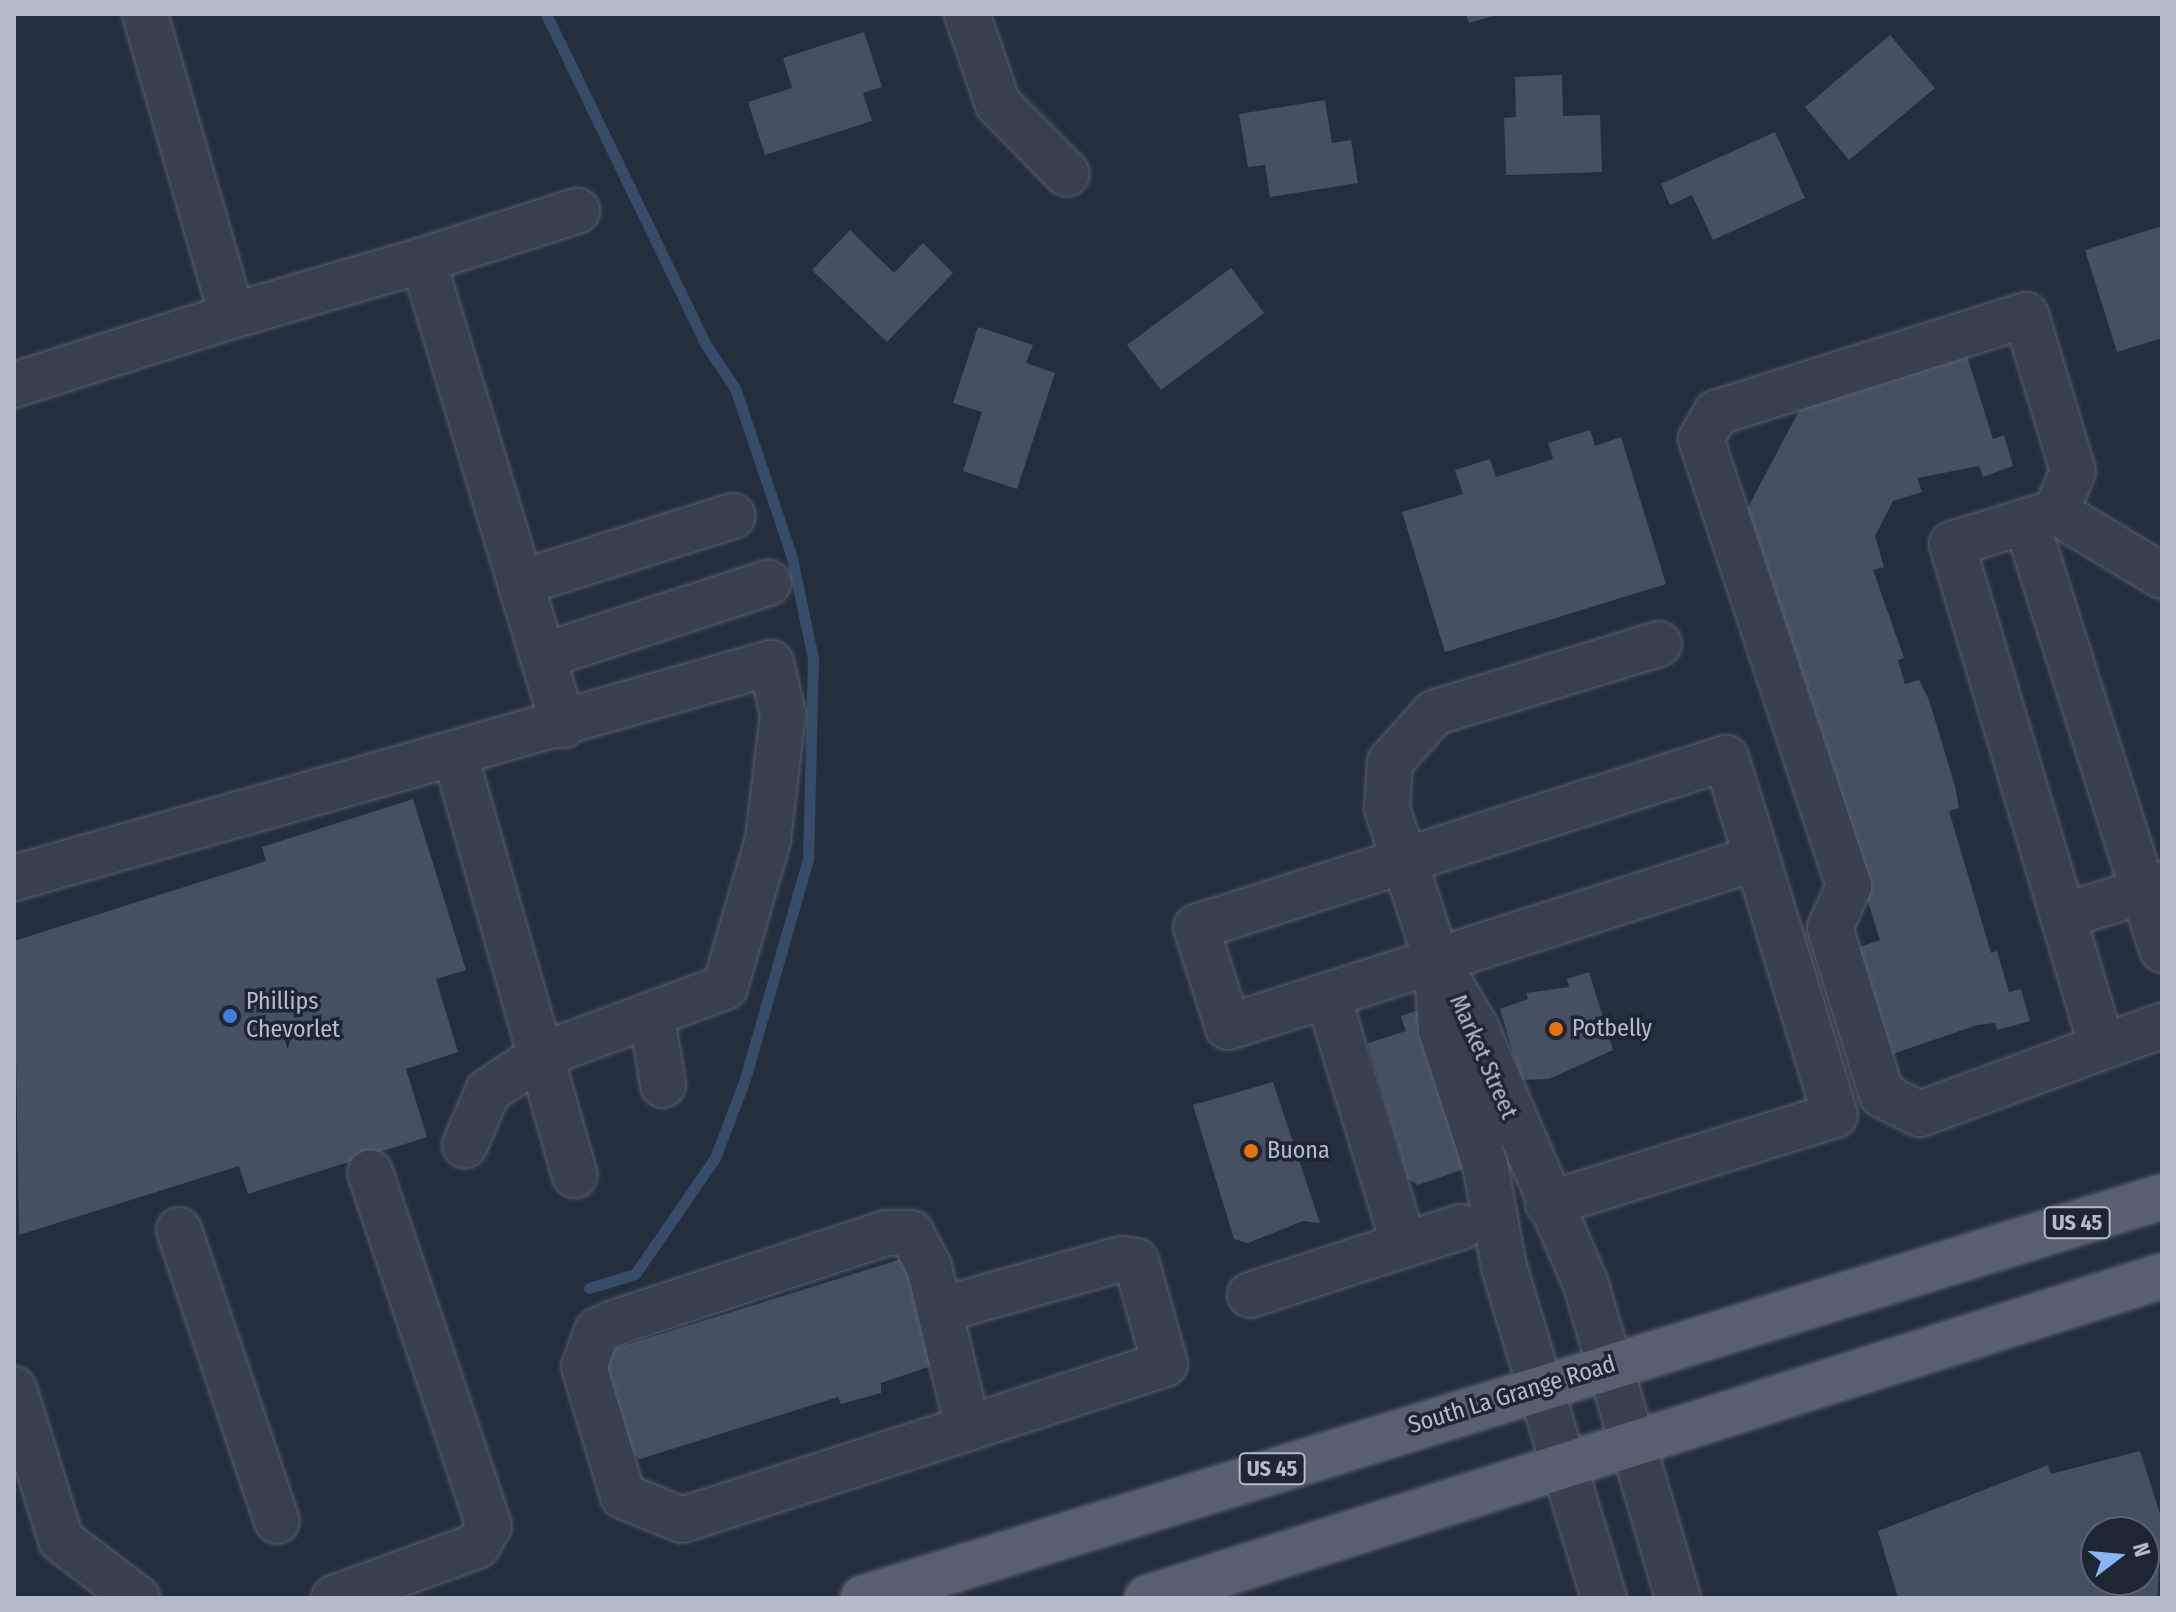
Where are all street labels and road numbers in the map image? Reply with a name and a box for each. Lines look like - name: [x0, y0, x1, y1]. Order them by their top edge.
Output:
- street label: Market Street: [1443, 991, 1523, 1123]
- road number: US 45: [2043, 1205, 2111, 1241]
- street label: South La Grange Road: [1405, 1350, 1619, 1440]
- road number: US 45: [1238, 1451, 1306, 1487]

